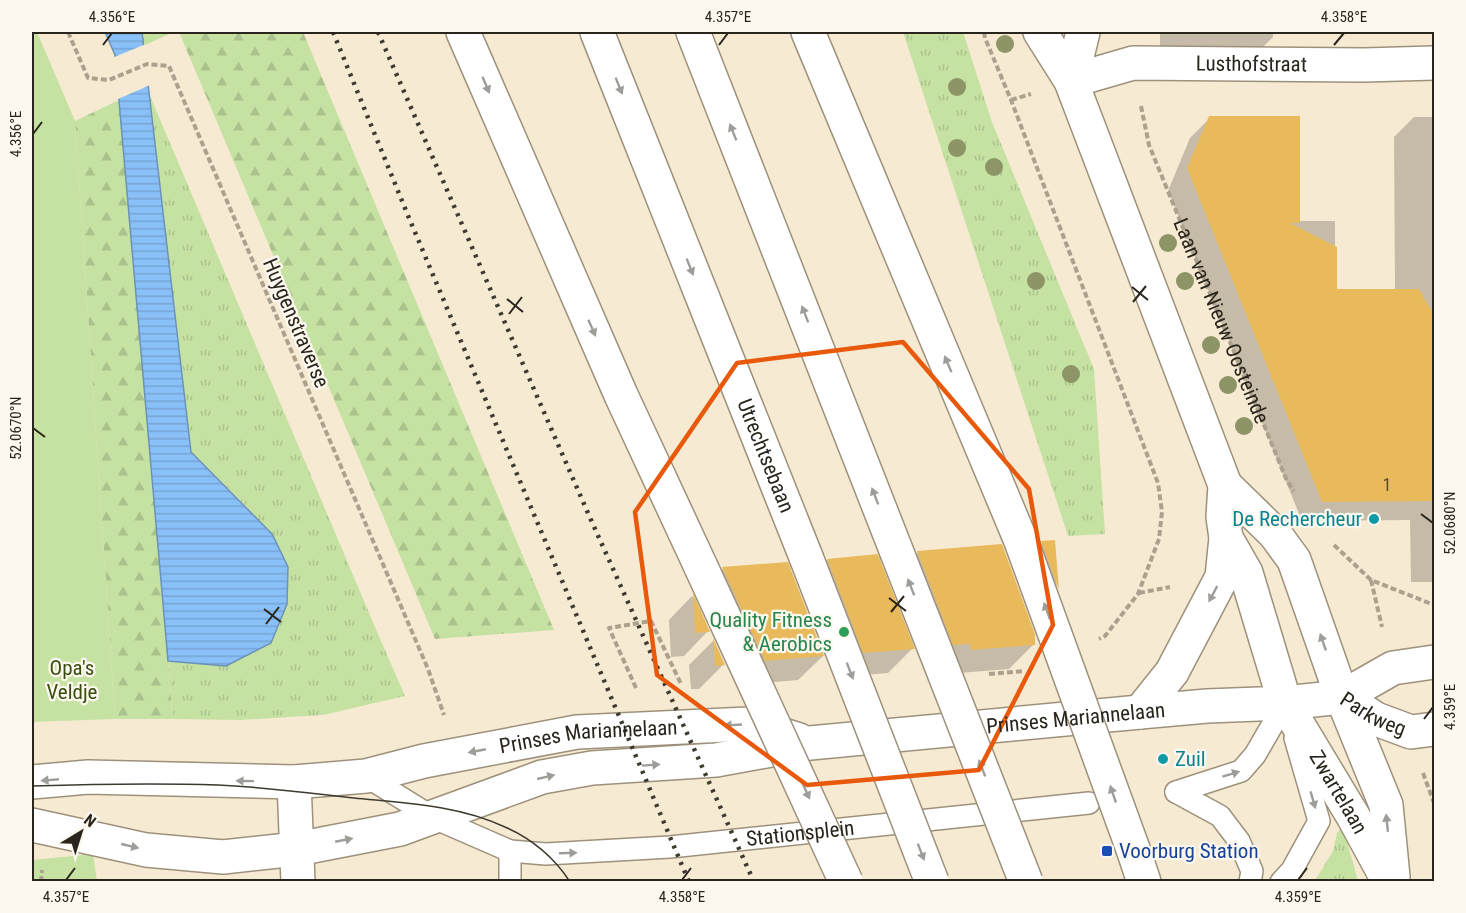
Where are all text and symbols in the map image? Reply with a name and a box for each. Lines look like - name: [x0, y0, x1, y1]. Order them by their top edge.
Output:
- text: 4.356°E: [89, 8, 135, 26]
- text: 4.357°E: [705, 8, 751, 26]
- text: 4.358°E: [1321, 8, 1367, 26]
- street label: Lusthofstraat: [1196, 52, 1307, 77]
- one-way arrow: [481, 77, 491, 95]
- one-way arrow: [614, 77, 624, 95]
- text: 4.356°E: [7, 111, 25, 157]
- one-way arrow: [728, 123, 738, 141]
- street label: Laan van Nieuw Oosteinde: [1168, 215, 1274, 427]
- street label: Huygenstraverse: [258, 255, 334, 392]
- one-way arrow: [686, 258, 696, 276]
- one-way arrow: [800, 305, 809, 323]
- one-way arrow: [587, 320, 596, 337]
- one-way arrow: [943, 355, 952, 373]
- street label: Utrechtsebaan: [732, 395, 799, 516]
- text: 52.0670°N: [7, 396, 25, 460]
- house number: 1: [1383, 474, 1391, 495]
- one-way arrow: [870, 486, 880, 504]
- text: 52.0680°N: [1441, 491, 1459, 555]
- place label: De Rechercheur: [1232, 507, 1362, 531]
- marker: De Rechercheur: [1367, 512, 1381, 526]
- one-way arrow: [905, 578, 915, 596]
- one-way arrow: [1208, 586, 1218, 603]
- one-way arrow: [1041, 601, 1051, 619]
- place label: Quality Fitness & Aerobics: [709, 608, 832, 656]
- marker: Quality Fitness & Aerobics: [837, 625, 851, 639]
- one-way arrow: [1317, 633, 1327, 651]
- park label: Opa's Veldje: [47, 656, 98, 704]
- one-way arrow: [845, 662, 855, 680]
- text: 4.359°E: [1441, 684, 1459, 730]
- street label: Parkweg: [1336, 687, 1409, 741]
- street label: Prinses Mariannelaan: [985, 698, 1166, 738]
- street label: Prinses Mariannelaan: [497, 715, 678, 758]
- one-way arrow: [724, 720, 743, 729]
- street label: Zwartelaan: [1304, 746, 1372, 838]
- one-way arrow: [467, 747, 486, 756]
- place label: Zuil: [1175, 747, 1206, 771]
- marker: Zuil: [1156, 752, 1170, 766]
- one-way arrow: [977, 759, 987, 777]
- one-way arrow: [641, 760, 660, 769]
- one-way arrow: [1222, 769, 1240, 778]
- one-way arrow: [537, 771, 555, 781]
- one-way arrow: [41, 775, 60, 785]
- one-way arrow: [236, 777, 255, 786]
- one-way arrow: [801, 783, 810, 800]
- one-way arrow: [1108, 785, 1118, 803]
- one-way arrow: [1309, 791, 1318, 809]
- north arrow: [51, 802, 111, 862]
- text: N: [80, 810, 100, 831]
- one-way arrow: [1383, 814, 1392, 833]
- street label: Stationsplein: [745, 816, 855, 851]
- one-way arrow: [334, 835, 353, 844]
- place label: Voorburg Station: [1119, 839, 1259, 863]
- one-way arrow: [120, 841, 139, 851]
- one-way arrow: [916, 844, 926, 862]
- marker: Voorburg Station: [1100, 844, 1114, 858]
- one-way arrow: [559, 848, 578, 858]
- text: 4.357°E: [43, 888, 89, 906]
- text: 4.358°E: [659, 888, 705, 906]
- text: 4.359°E: [1275, 888, 1321, 906]

